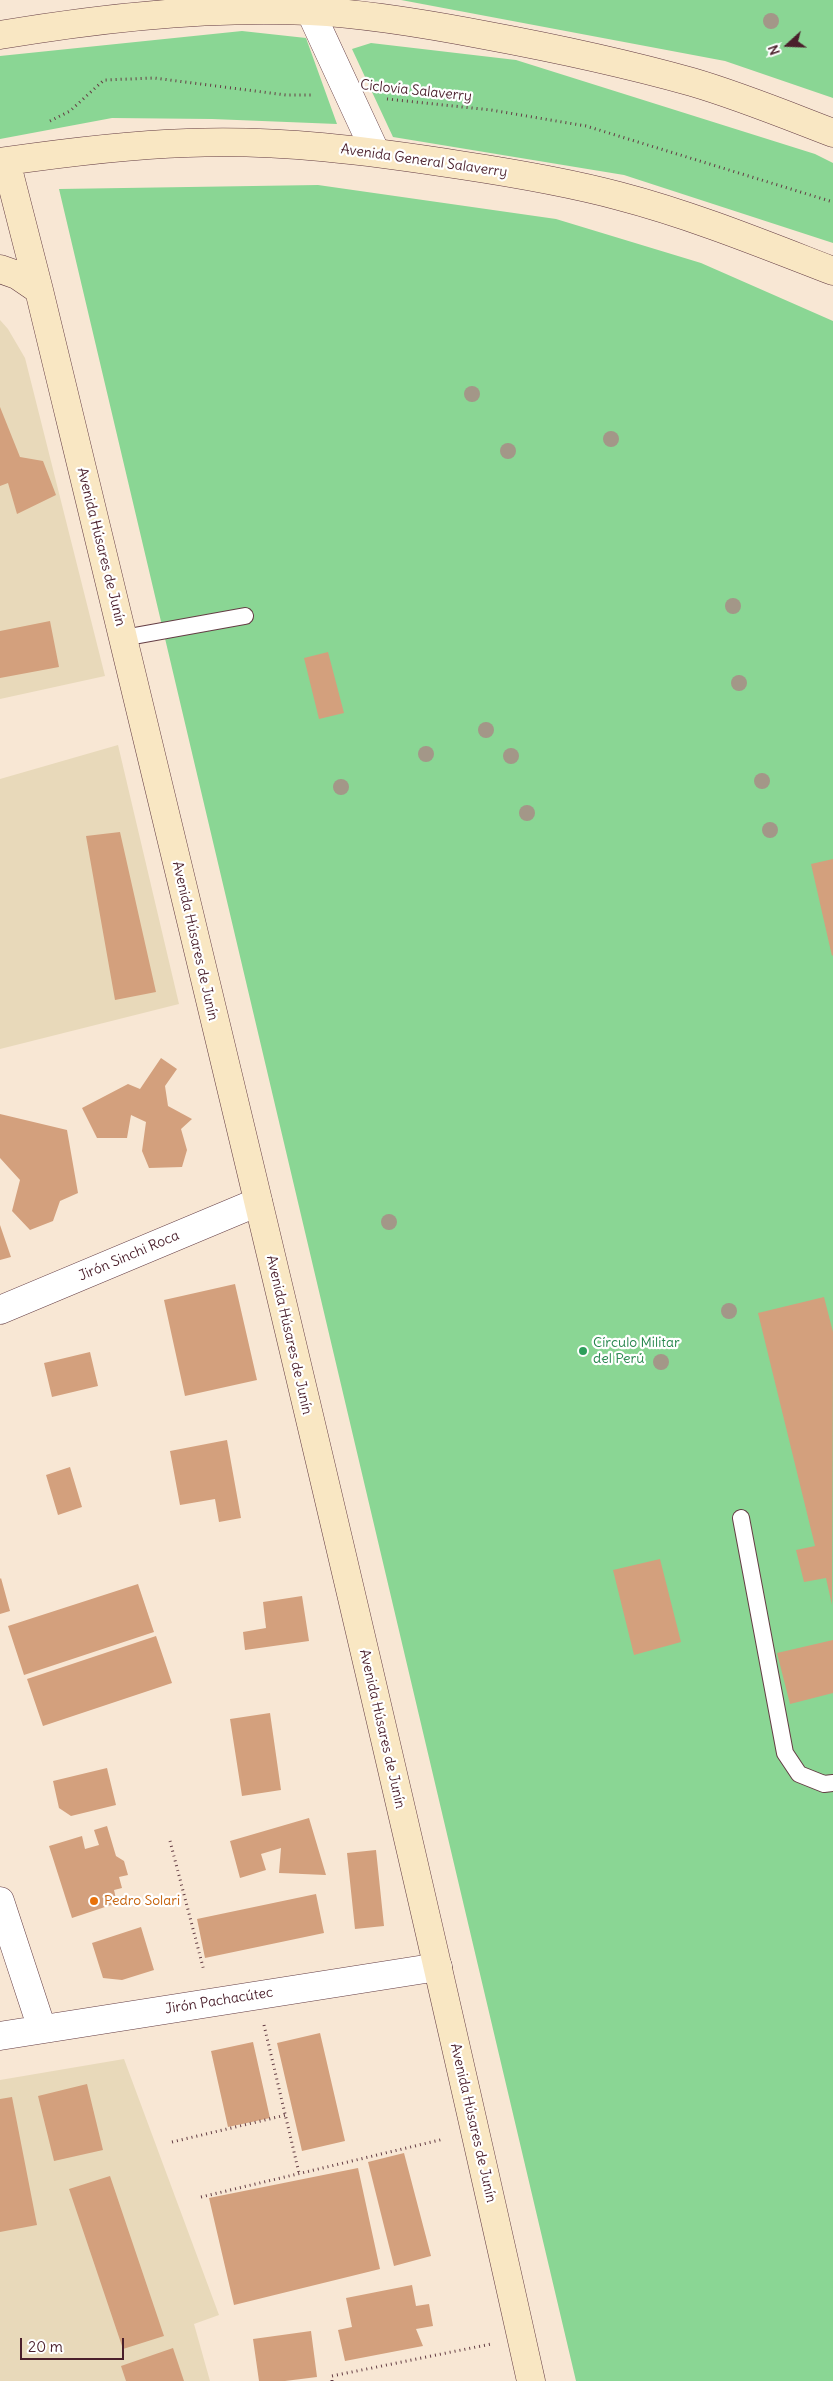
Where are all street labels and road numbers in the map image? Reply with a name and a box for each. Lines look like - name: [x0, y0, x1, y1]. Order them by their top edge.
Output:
- street label: Ciclovía Salaverry: [359, 77, 473, 105]
- street label: Avenida General Salaverry: [340, 141, 508, 181]
- street label: Avenida Húsares de Junín: [73, 466, 129, 628]
- street label: Avenida Húsares de Junín: [169, 860, 221, 1022]
- street label: Jirón Sinchi Roca: [76, 1227, 182, 1285]
- street label: Avenida Húsares de Junín: [263, 1254, 315, 1416]
- street label: Avenida Húsares de Junín: [356, 1648, 408, 1810]
- street label: Jirón Pachacútec: [164, 1984, 274, 2018]
- street label: Avenida Húsares de Junín: [447, 2042, 499, 2204]

